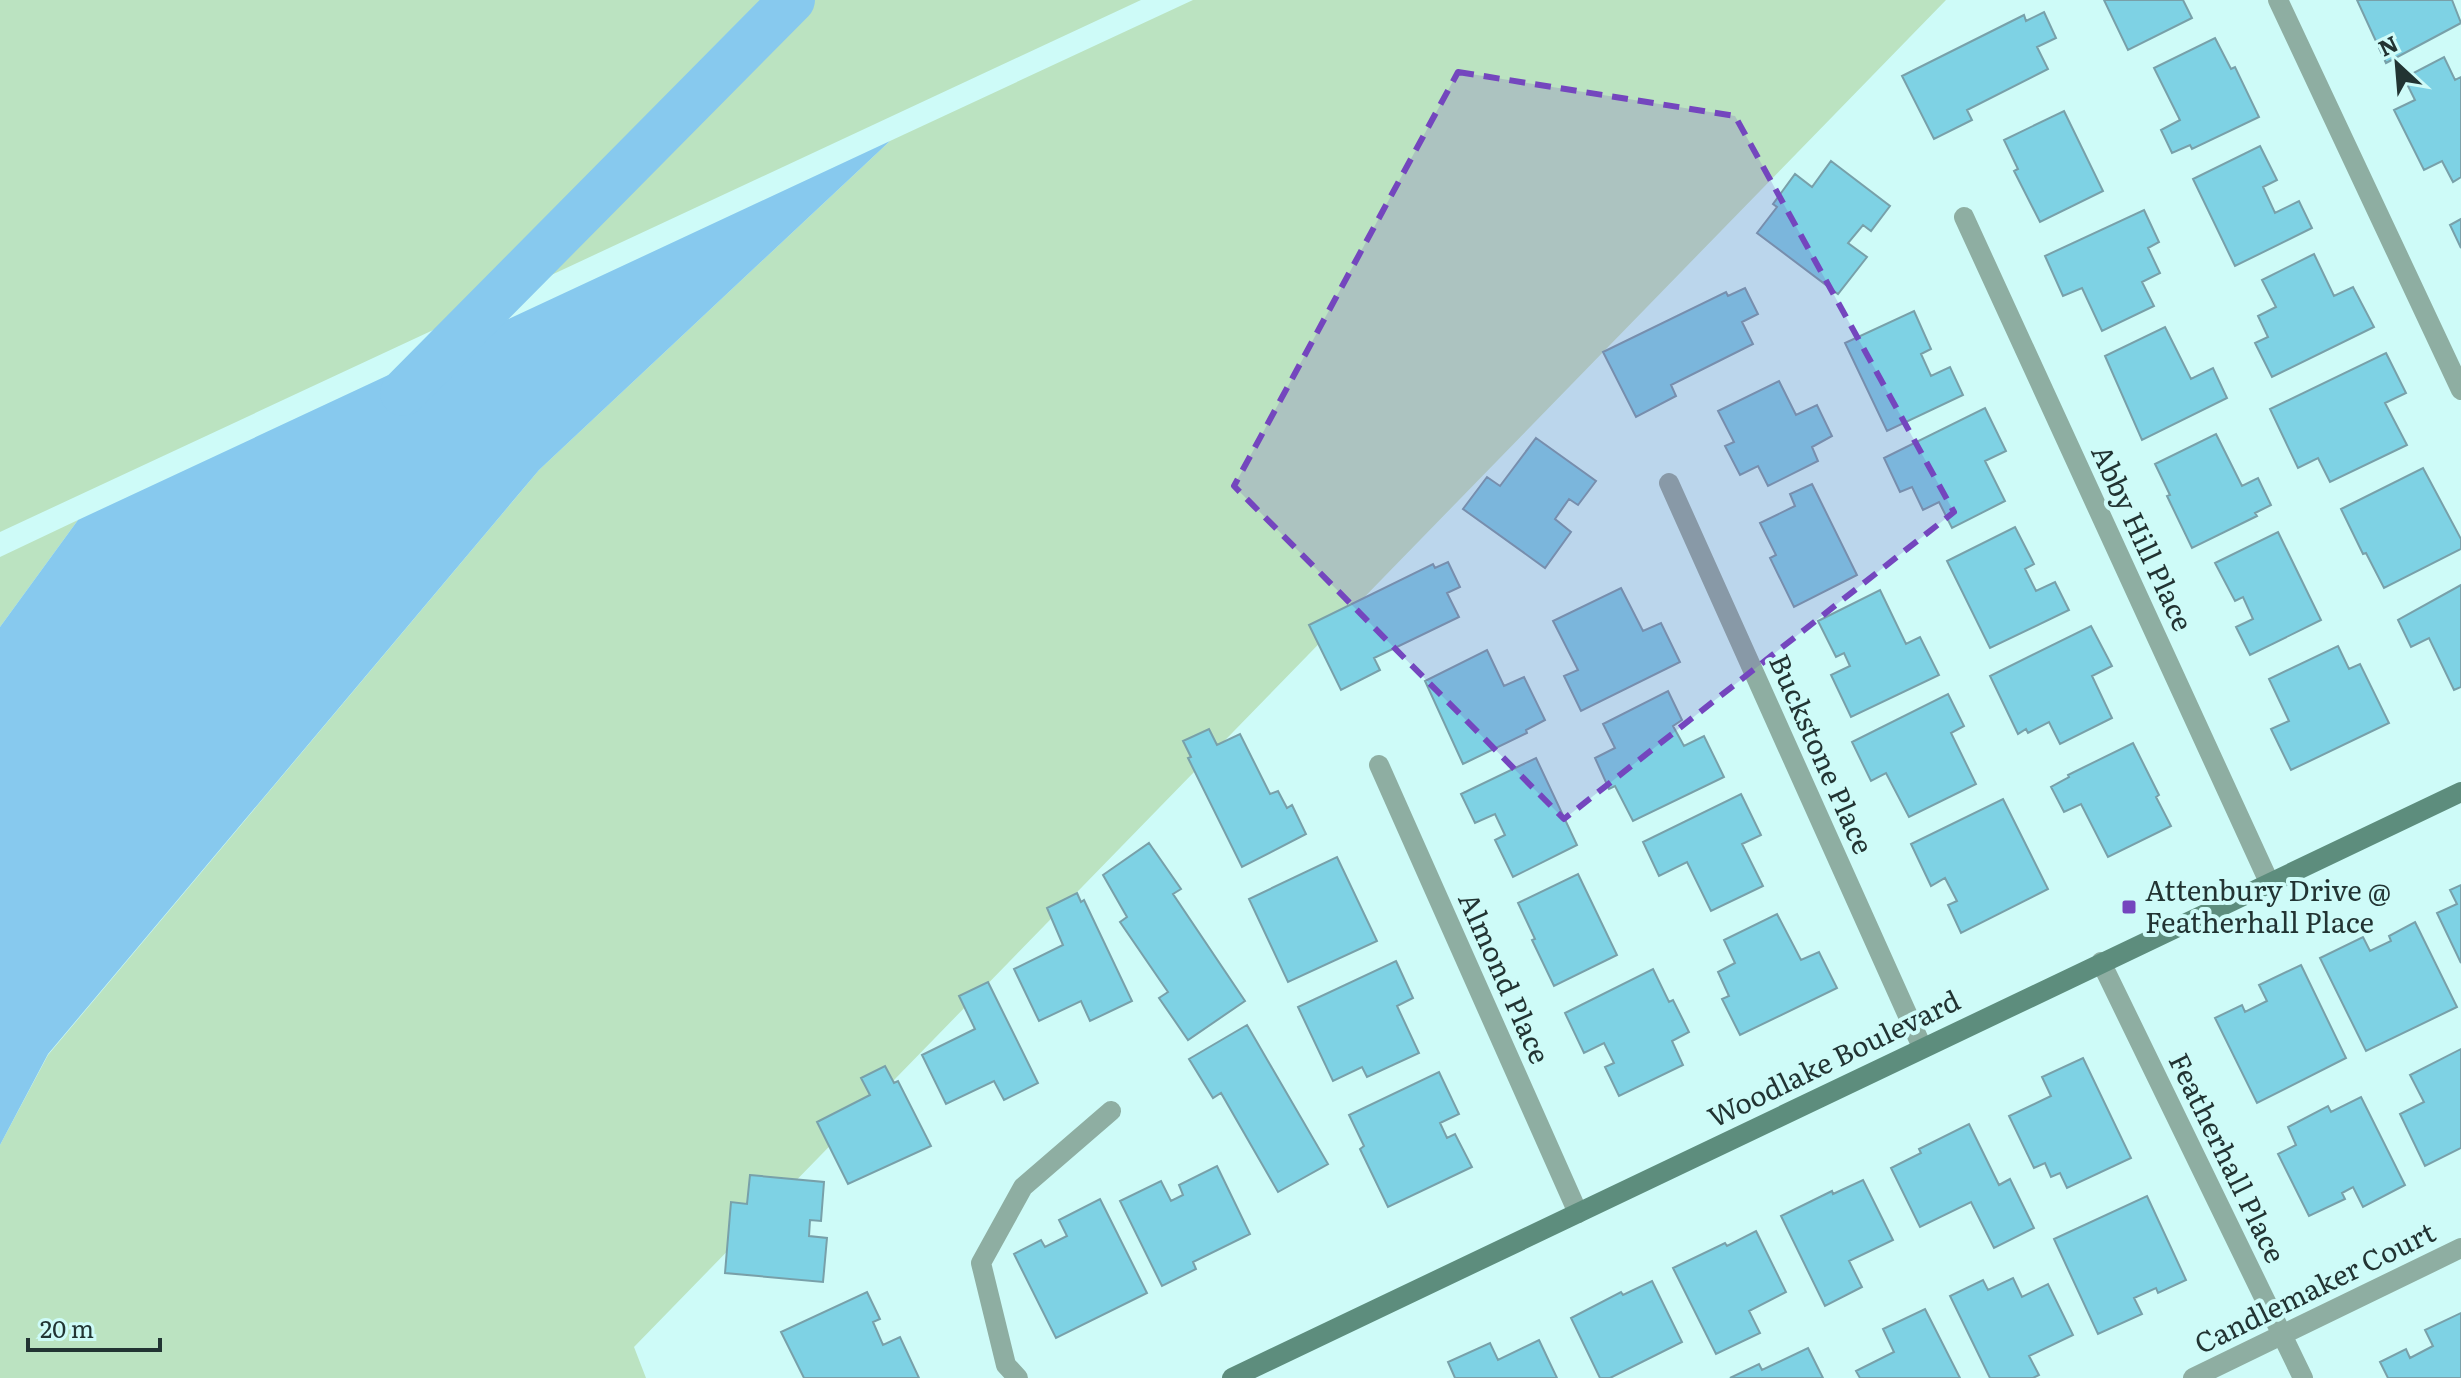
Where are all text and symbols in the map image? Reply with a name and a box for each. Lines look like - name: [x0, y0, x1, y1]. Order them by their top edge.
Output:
- north arrow: [2357, 24, 2437, 104]
- text: N: [2372, 26, 2403, 64]
- street label: Abby Hill Place: [2082, 437, 2205, 637]
- street label: Buckstone Place: [1760, 647, 1886, 860]
- place label: Attenbury Drive @ Featherhall Place: [2145, 868, 2391, 942]
- street label: Almond Place: [1449, 885, 1562, 1070]
- marker: Attenbury Drive @ Featherhall Place: [2120, 898, 2138, 916]
- street label: Woodlake Boulevard: [1700, 978, 1966, 1137]
- street label: Featherhall Place: [2160, 1045, 2298, 1269]
- street label: Candlemaker Court: [2187, 1209, 2442, 1363]
- scale bar: [28, 1302, 160, 1352]
- text: 20 m: [40, 1310, 94, 1345]

